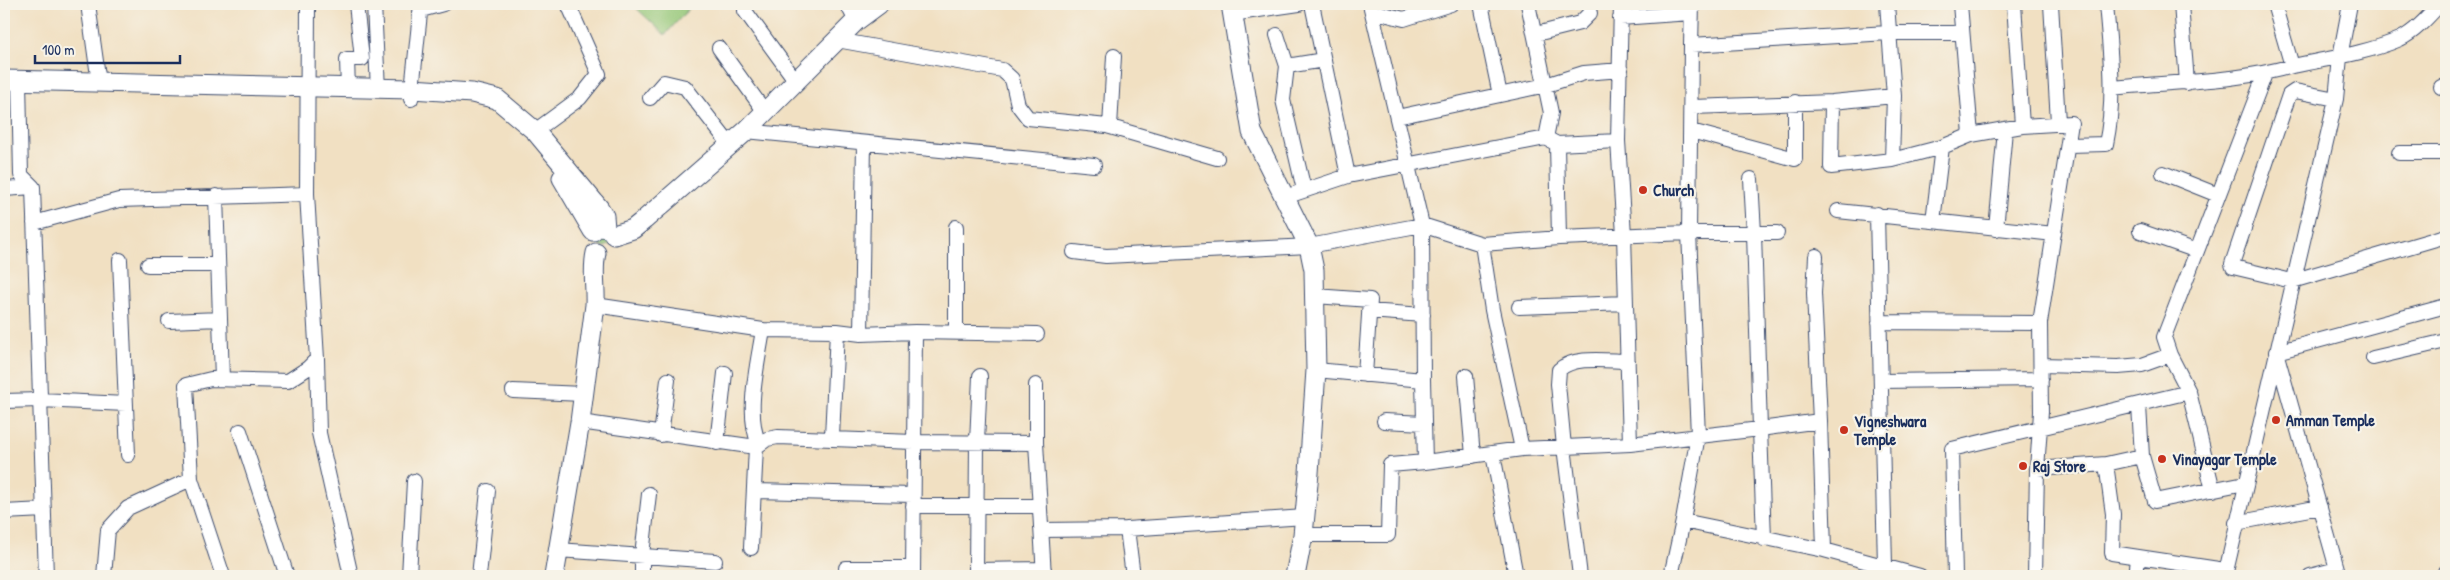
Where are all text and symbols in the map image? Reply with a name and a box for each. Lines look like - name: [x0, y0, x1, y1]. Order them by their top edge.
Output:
- scale bar: [35, 32, 180, 64]
- text: 100 m: [42, 39, 75, 60]
- place label: Church: [1653, 179, 1694, 201]
- marker: Church: [1637, 184, 1649, 196]
- place label: Amman Temple: [2286, 409, 2376, 432]
- place label: Vigneshwara Temple: [1853, 410, 1927, 451]
- marker: Amman Temple: [2270, 414, 2282, 426]
- marker: Vigneshwara Temple: [1838, 424, 1850, 436]
- place label: Vinayagar Temple: [2172, 448, 2277, 471]
- marker: Vinayagar Temple: [2156, 453, 2168, 465]
- place label: Raj Store: [2033, 455, 2086, 477]
- marker: Raj Store: [2017, 460, 2029, 472]

